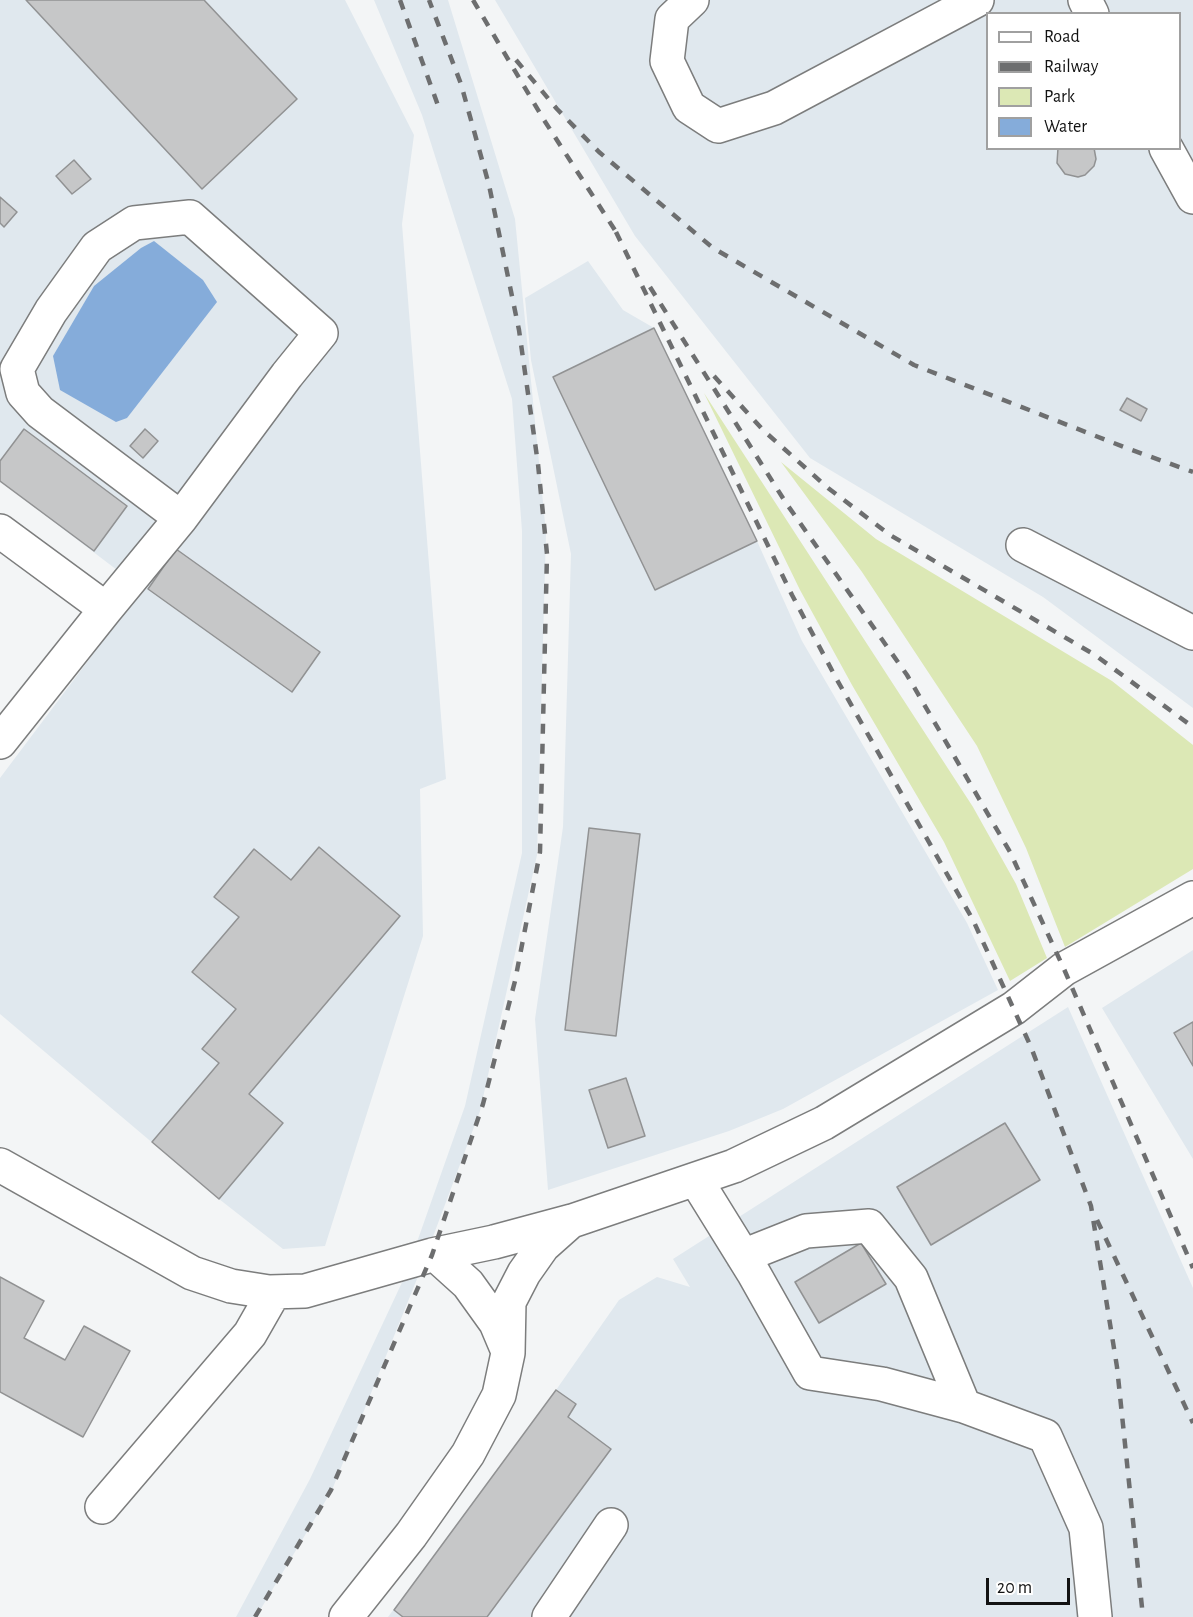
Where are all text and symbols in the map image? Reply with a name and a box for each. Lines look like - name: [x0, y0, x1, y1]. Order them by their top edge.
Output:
- legend: [986, 12, 1181, 150]
- text: Road: [1044, 28, 1080, 46]
- text: Railway: [1044, 58, 1098, 76]
- text: Park: [1044, 88, 1075, 106]
- text: Water: [1044, 118, 1087, 136]
- scale bar: [989, 1566, 1073, 1604]
- text: 20 m: [997, 1579, 1032, 1597]

